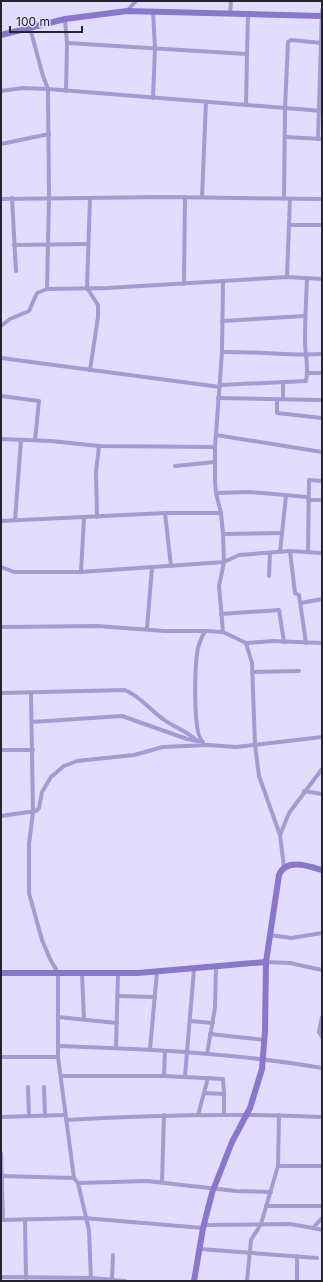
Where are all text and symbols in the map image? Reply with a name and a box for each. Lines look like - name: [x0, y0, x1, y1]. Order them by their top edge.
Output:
- scale bar: [10, 8, 82, 34]
- text: 100 m: [16, 14, 50, 29]

